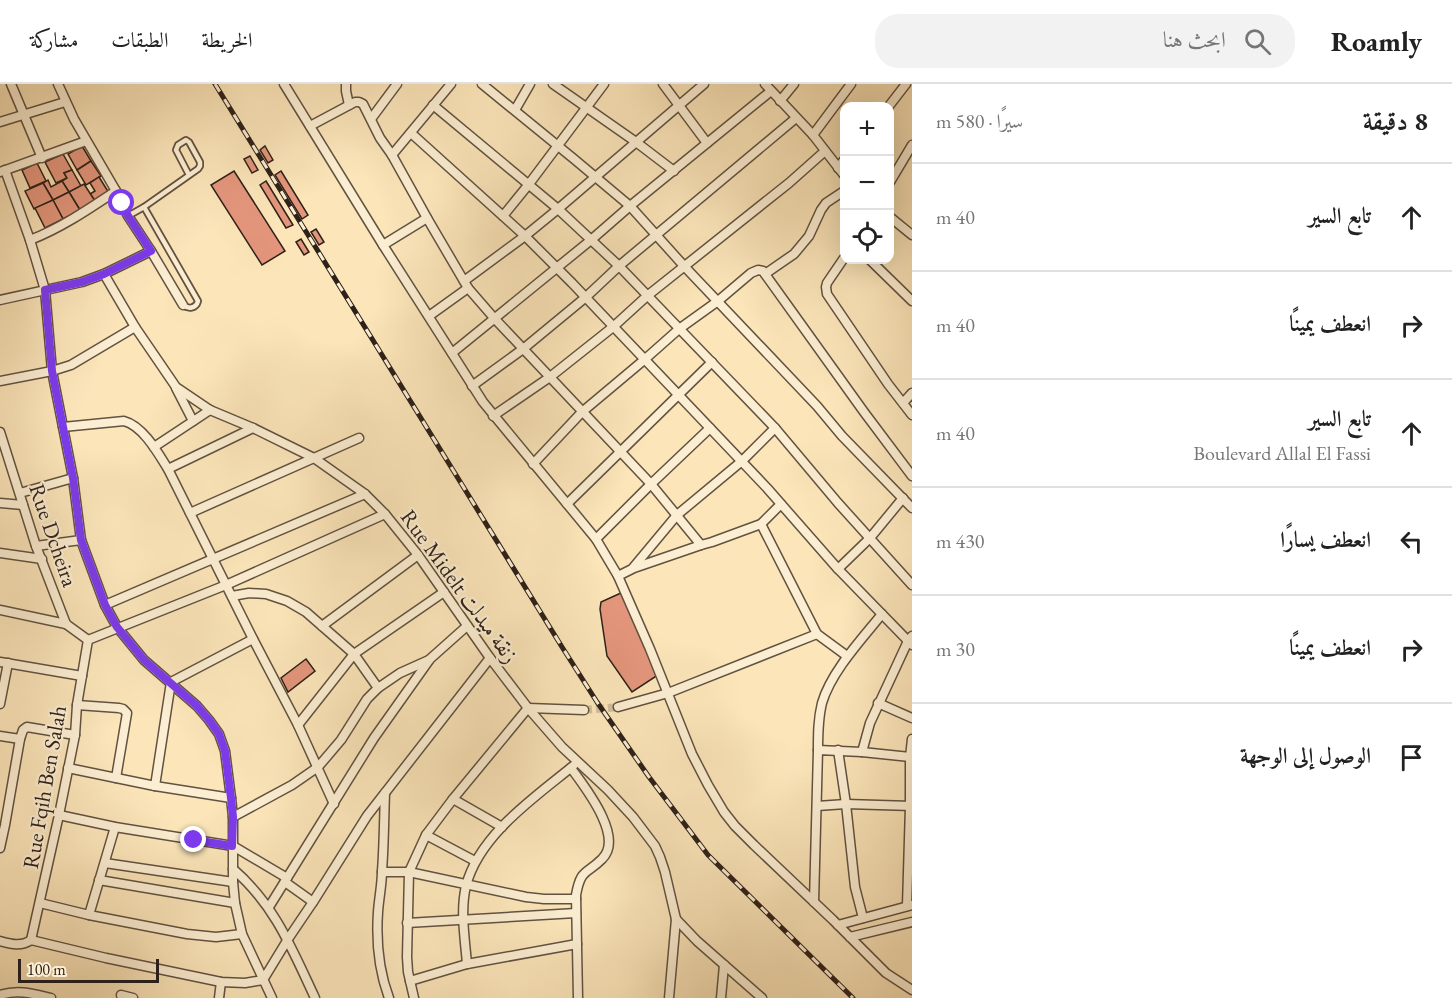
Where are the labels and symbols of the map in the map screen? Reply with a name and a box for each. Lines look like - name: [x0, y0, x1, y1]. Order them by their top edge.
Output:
- route start: [108, 189, 134, 215]
- street label: Rue Dcheira: [22, 480, 85, 591]
- street label: Rue Midelt زنقة ميدلت: [394, 504, 525, 669]
- street label: Rue Fqih Ben Salah: [16, 703, 73, 871]
- route end: [180, 826, 206, 852]
- scale bar: [18, 956, 159, 984]

